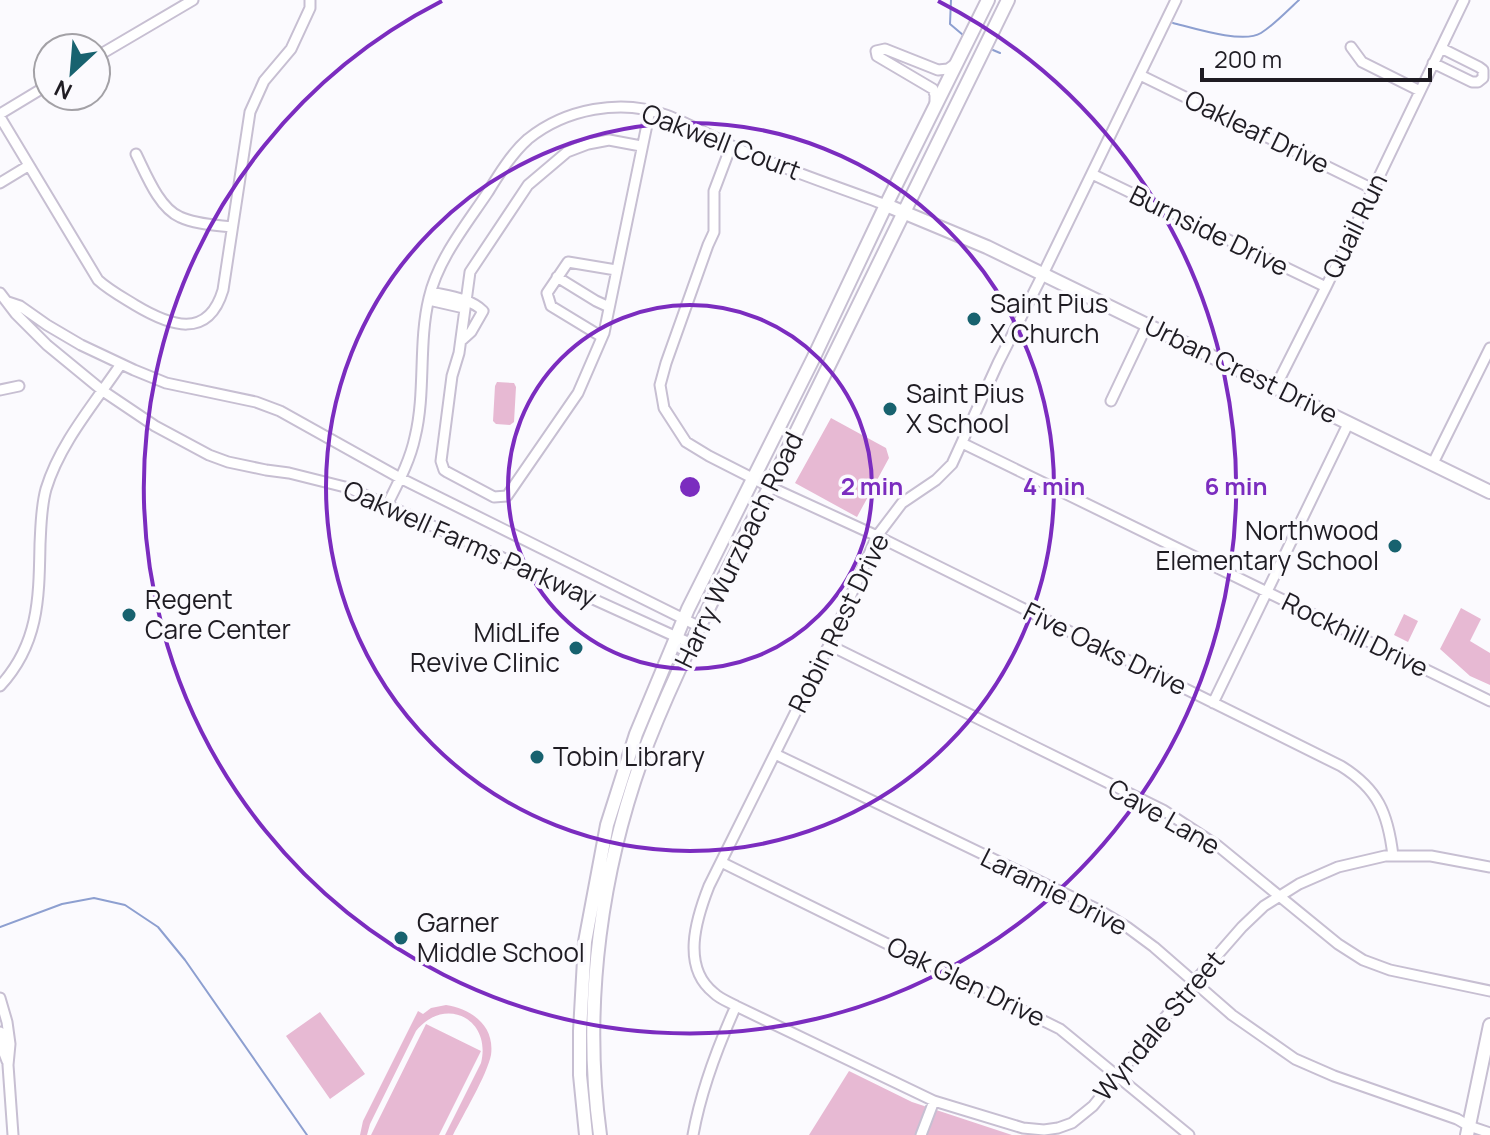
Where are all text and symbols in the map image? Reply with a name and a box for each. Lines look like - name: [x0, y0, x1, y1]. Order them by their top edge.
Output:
- north arrow: [32, 32, 112, 112]
- scale bar: [1202, 32, 1430, 82]
- text: 200 m: [1214, 42, 1282, 75]
- text: N: [50, 73, 77, 107]
- street label: Oakleaf Drive: [1179, 81, 1336, 182]
- street label: Oakwell Court: [637, 94, 806, 188]
- street label: Quail Run: [1313, 167, 1395, 284]
- street label: Burnside Drive: [1124, 176, 1295, 284]
- place label: Saint Pius X Church: [990, 285, 1108, 351]
- street label: Urban Crest Drive: [1139, 307, 1344, 432]
- marker: Saint Pius X Church: [965, 310, 983, 328]
- place label: Saint Pius X School: [906, 375, 1024, 441]
- marker: Saint Pius X School: [881, 400, 899, 418]
- street label: Harry Wurzbach Road: [665, 426, 811, 674]
- text: 2 min: [841, 469, 903, 502]
- text: 4 min: [1023, 469, 1085, 502]
- text: 6 min: [1204, 469, 1268, 502]
- street label: Oakwell Farms Parkway: [338, 471, 603, 615]
- centre of rings: [676, 473, 704, 501]
- place label: Northwood Elementary School: [1155, 512, 1379, 578]
- street label: Robin Rest Drive: [779, 527, 897, 718]
- marker: Northwood Elementary School: [1386, 537, 1404, 555]
- place label: Regent Care Center: [145, 581, 291, 647]
- street label: Rockhill Drive: [1276, 583, 1435, 685]
- street label: Five Oaks Drive: [1018, 593, 1193, 703]
- marker: Regent Care Center: [120, 606, 138, 624]
- place label: MidLife Revive Clinic: [410, 614, 560, 680]
- marker: MidLife Revive Clinic: [567, 639, 585, 657]
- place label: Tobin Library: [553, 738, 705, 774]
- marker: Tobin Library: [528, 748, 546, 766]
- street label: Cave Lane: [1102, 770, 1227, 863]
- street label: Laramie Drive: [975, 839, 1134, 944]
- place label: Garner Middle School: [417, 904, 585, 970]
- street label: Oak Glen Drive: [881, 927, 1052, 1035]
- marker: Garner Middle School: [392, 929, 410, 947]
- street label: Wyndale Street: [1085, 943, 1232, 1108]

